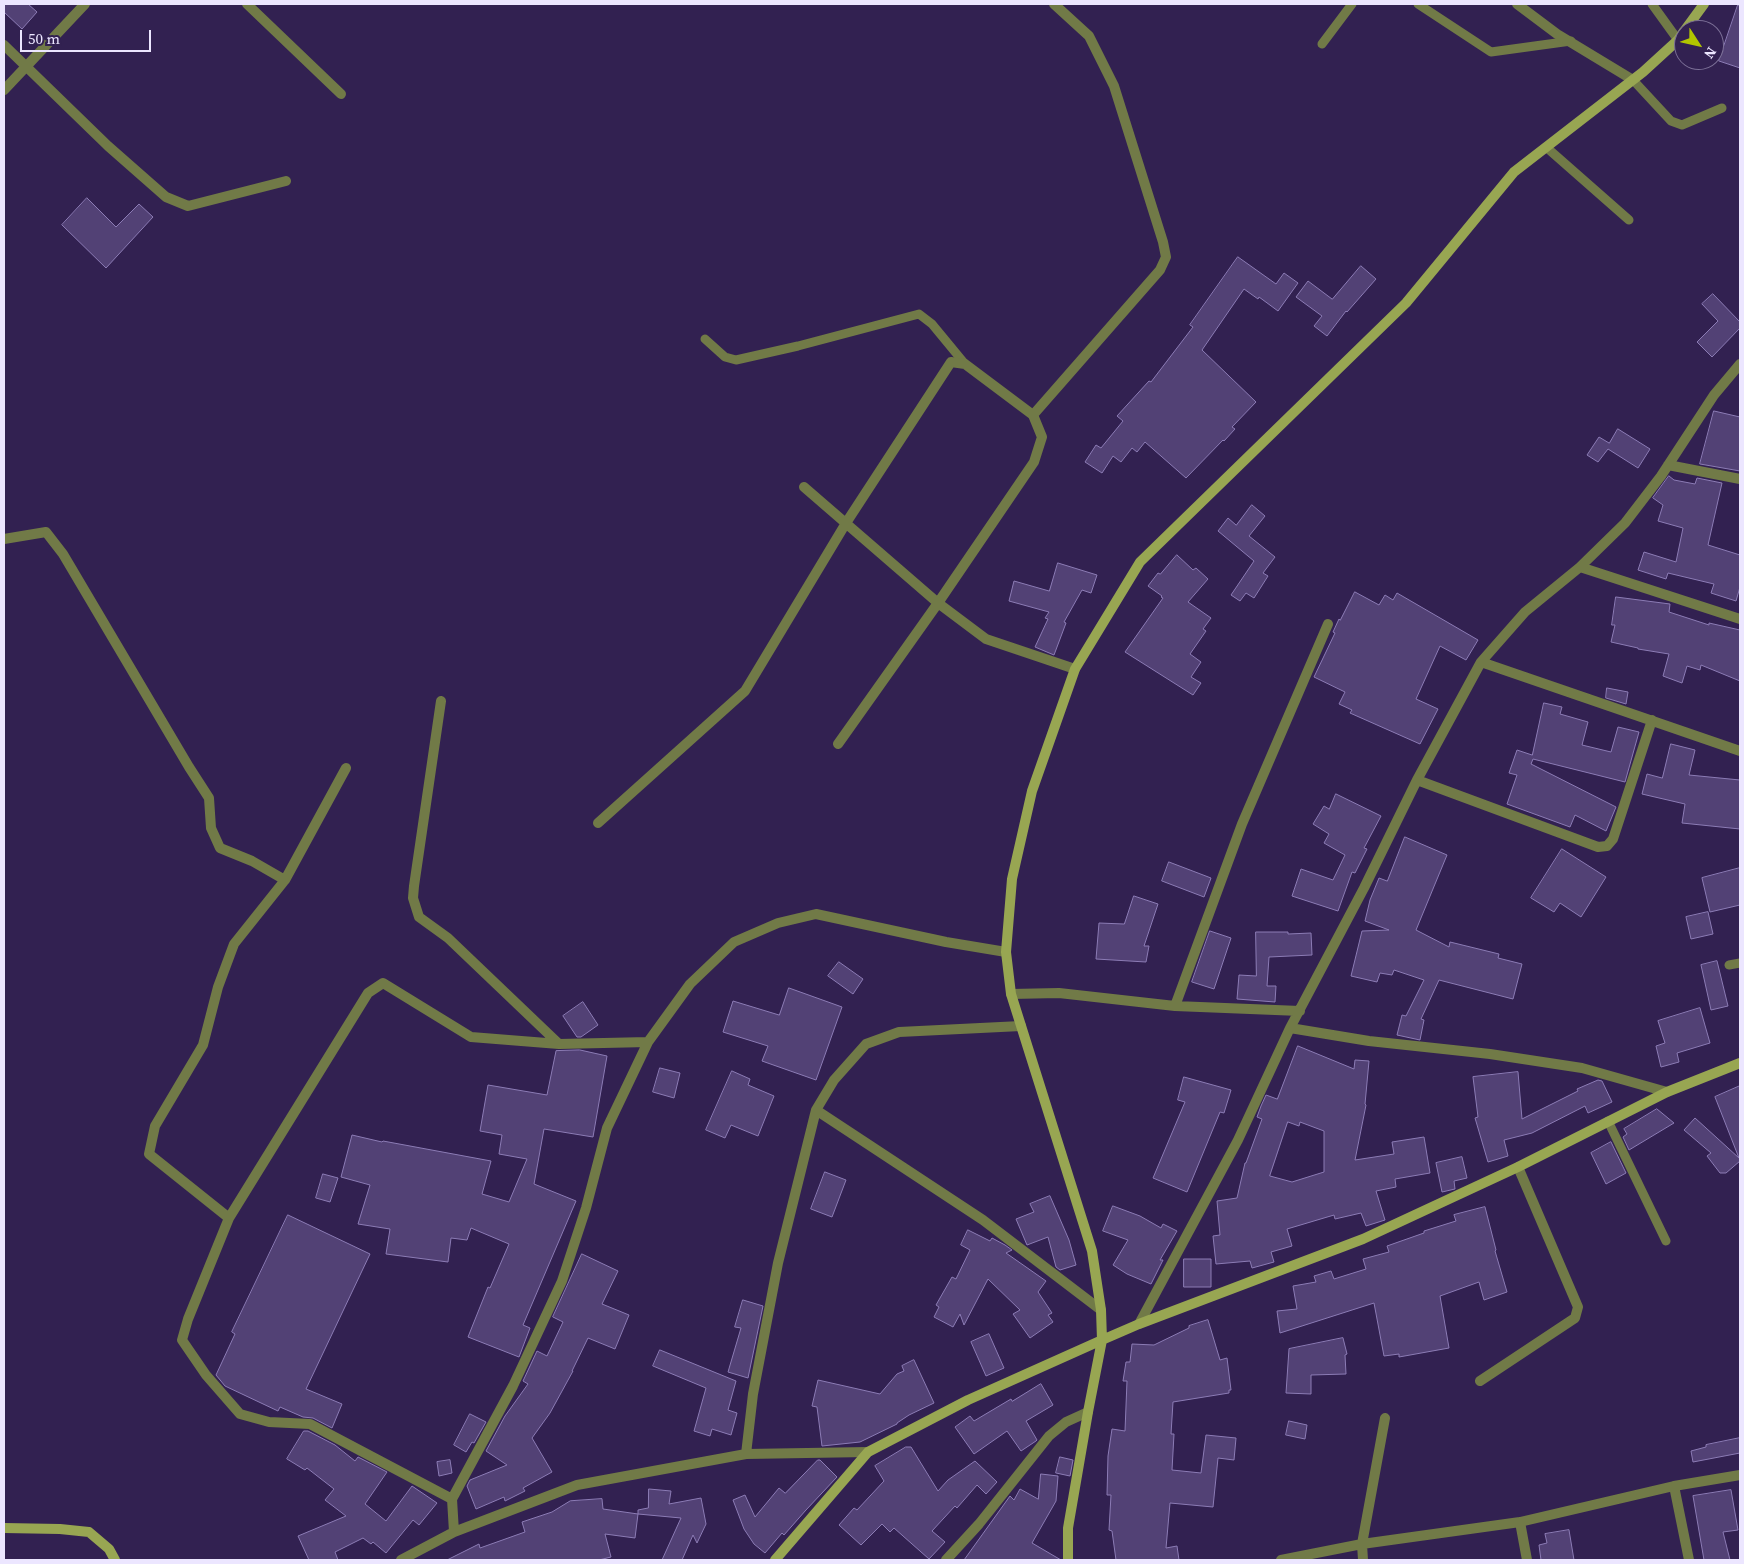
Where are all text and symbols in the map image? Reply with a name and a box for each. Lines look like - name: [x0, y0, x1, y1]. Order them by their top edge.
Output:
- scale bar: [22, 20, 154, 52]
- north arrow: [1674, 20, 1724, 70]
- text: 50 m: [28, 28, 60, 49]
- text: N: [1699, 43, 1722, 63]

